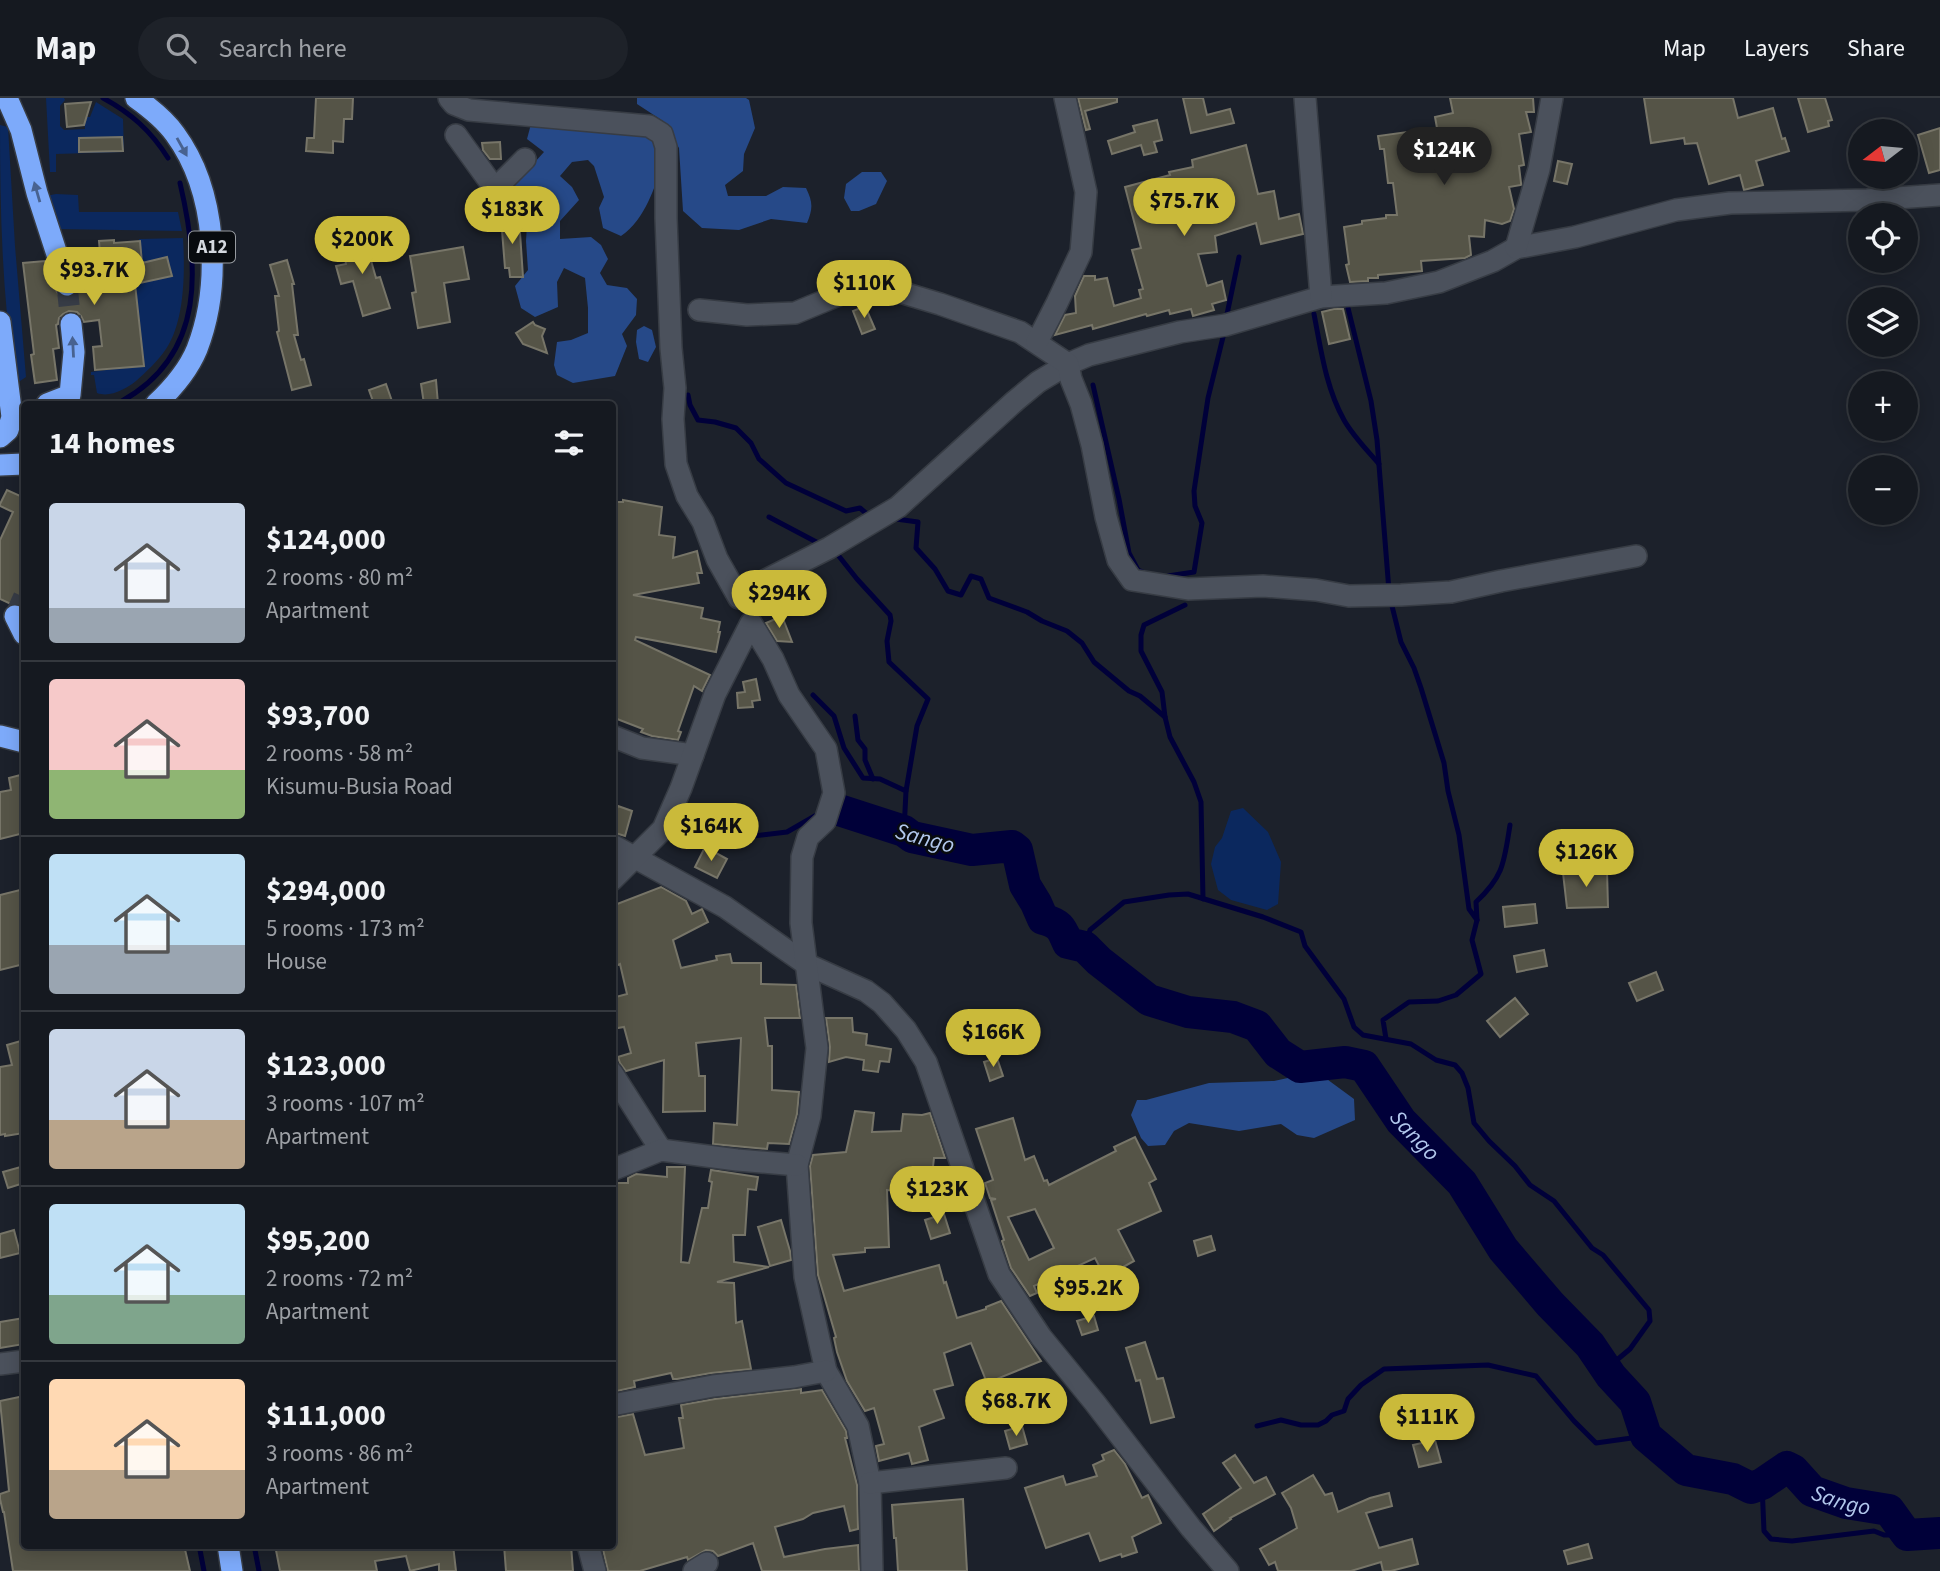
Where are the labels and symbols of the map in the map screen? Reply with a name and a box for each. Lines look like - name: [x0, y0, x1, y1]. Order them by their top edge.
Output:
- north arrow: [1848, 119, 1918, 189]
- pin: $124K: [1395, 127, 1493, 187]
- one-way arrow: [176, 137, 188, 157]
- pin: $75.7K: [1127, 178, 1241, 238]
- one-way arrow: [32, 181, 42, 202]
- pin: $183K: [463, 186, 561, 246]
- pin: $200K: [313, 216, 411, 276]
- road number: A12: [189, 232, 235, 262]
- pin: $93.7K: [37, 248, 151, 307]
- pin: $110K: [815, 260, 913, 320]
- one-way arrow: [67, 336, 78, 358]
- pin: $294K: [730, 570, 828, 630]
- pin: $164K: [662, 804, 760, 863]
- water label: Sango: [892, 814, 958, 862]
- pin: $126K: [1537, 830, 1635, 889]
- pin: $166K: [944, 1010, 1042, 1069]
- water label: Sango: [1382, 1103, 1448, 1168]
- pin: $123K: [888, 1166, 986, 1226]
- pin: $95.2K: [1031, 1266, 1145, 1325]
- pin: $68.7K: [959, 1378, 1073, 1438]
- pin: $111K: [1378, 1394, 1476, 1454]
- water label: Sango: [1807, 1476, 1873, 1523]

